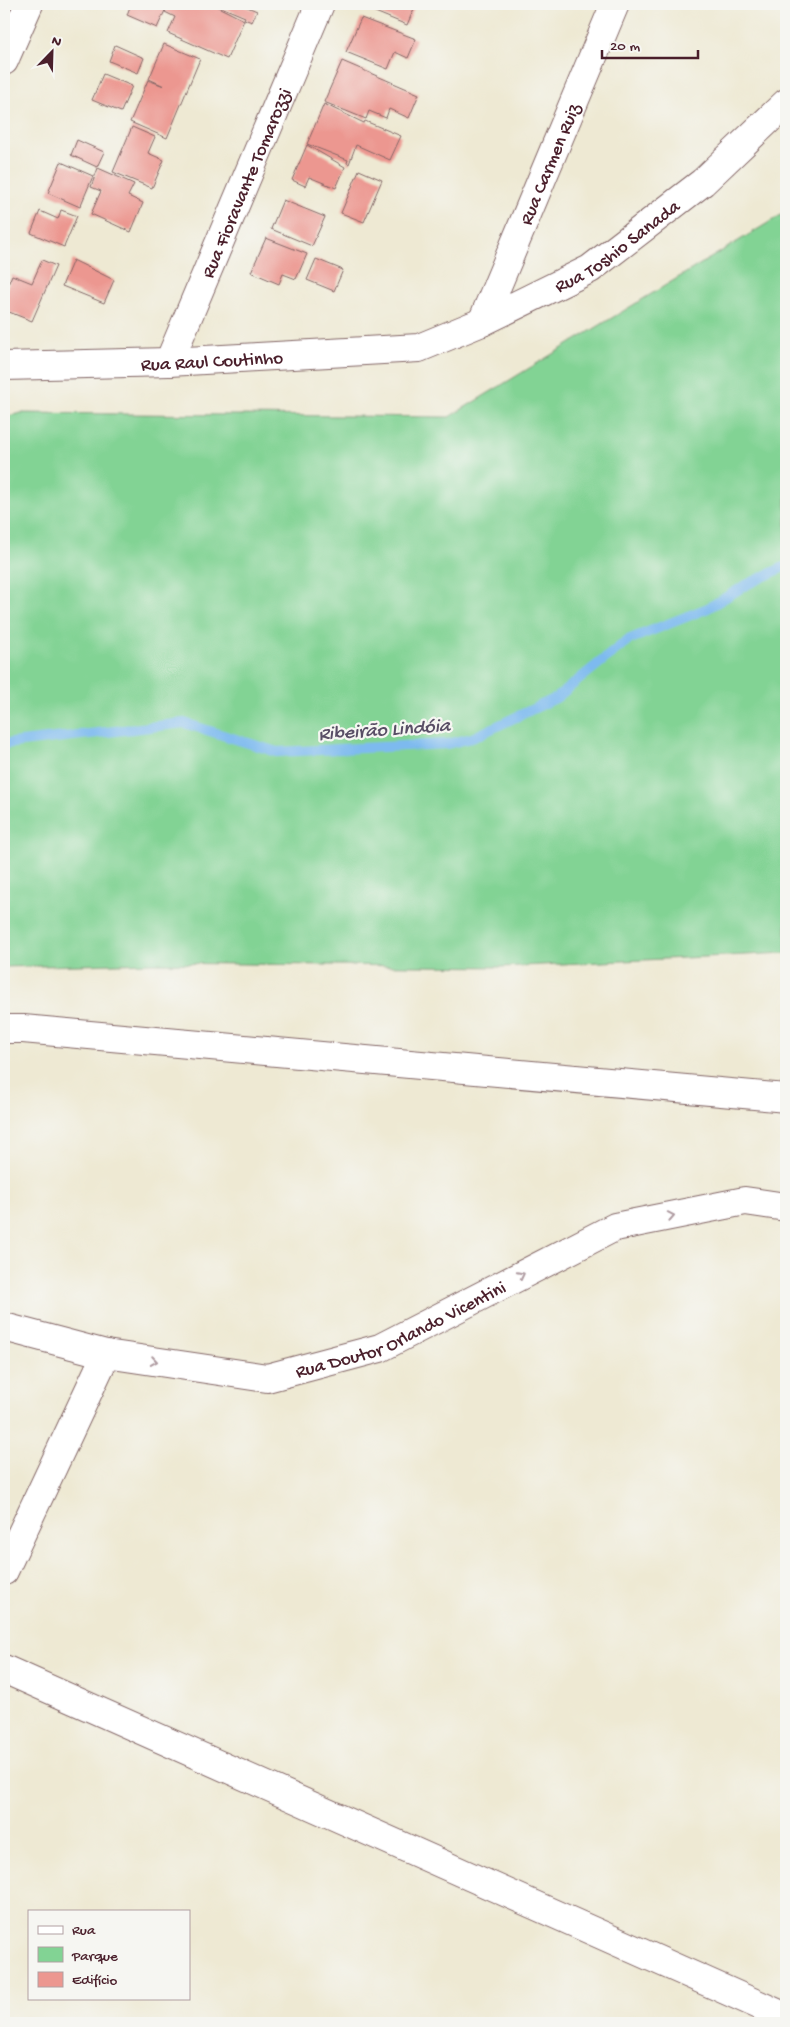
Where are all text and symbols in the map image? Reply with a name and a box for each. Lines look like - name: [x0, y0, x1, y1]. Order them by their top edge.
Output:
- north arrow: [28, 28, 78, 78]
- scale bar: [602, 28, 699, 60]
- text: N: [49, 33, 64, 52]
- text: 20 m: [610, 38, 640, 56]
- street label: Rua Fioravante Tomarozzi: [198, 85, 298, 282]
- street label: Rua Carmen Ruiz: [516, 100, 587, 229]
- street label: Rua Toshio Sanada: [552, 195, 687, 300]
- street label: Rua Raul Coutinho: [141, 348, 284, 378]
- water label: Ribeirão Lindóia: [318, 715, 453, 748]
- one-way arrow: [666, 1211, 675, 1222]
- one-way arrow: [516, 1271, 525, 1281]
- street label: Rua Doutor Orlando Vicentini: [293, 1277, 511, 1385]
- one-way arrow: [150, 1355, 158, 1366]
- legend: [28, 1910, 190, 2000]
- text: Rua: [72, 1922, 96, 1940]
- text: Parque: [71, 1948, 118, 1966]
- text: Edifício: [72, 1972, 118, 1990]

